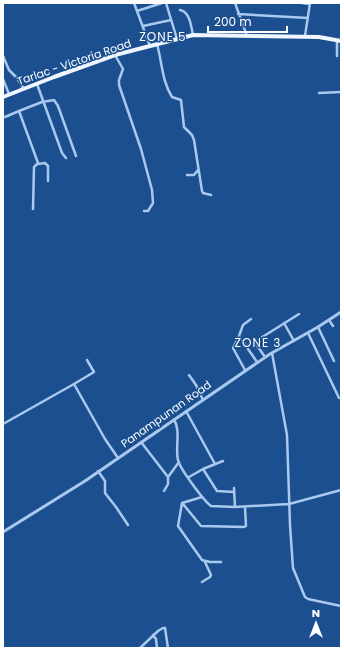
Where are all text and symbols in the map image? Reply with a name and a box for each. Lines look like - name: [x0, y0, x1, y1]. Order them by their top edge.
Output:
- scale bar: [208, 8, 287, 34]
- text: 200 m: [214, 13, 252, 30]
- district label: ZONE 5: [139, 28, 187, 45]
- street label: Tarlac - Victoria Road: [15, 35, 133, 89]
- district label: ZONE 3: [235, 334, 281, 351]
- street label: Panampunan Road: [118, 377, 214, 451]
- north arrow: [296, 603, 336, 643]
- text: N: [312, 605, 320, 621]

